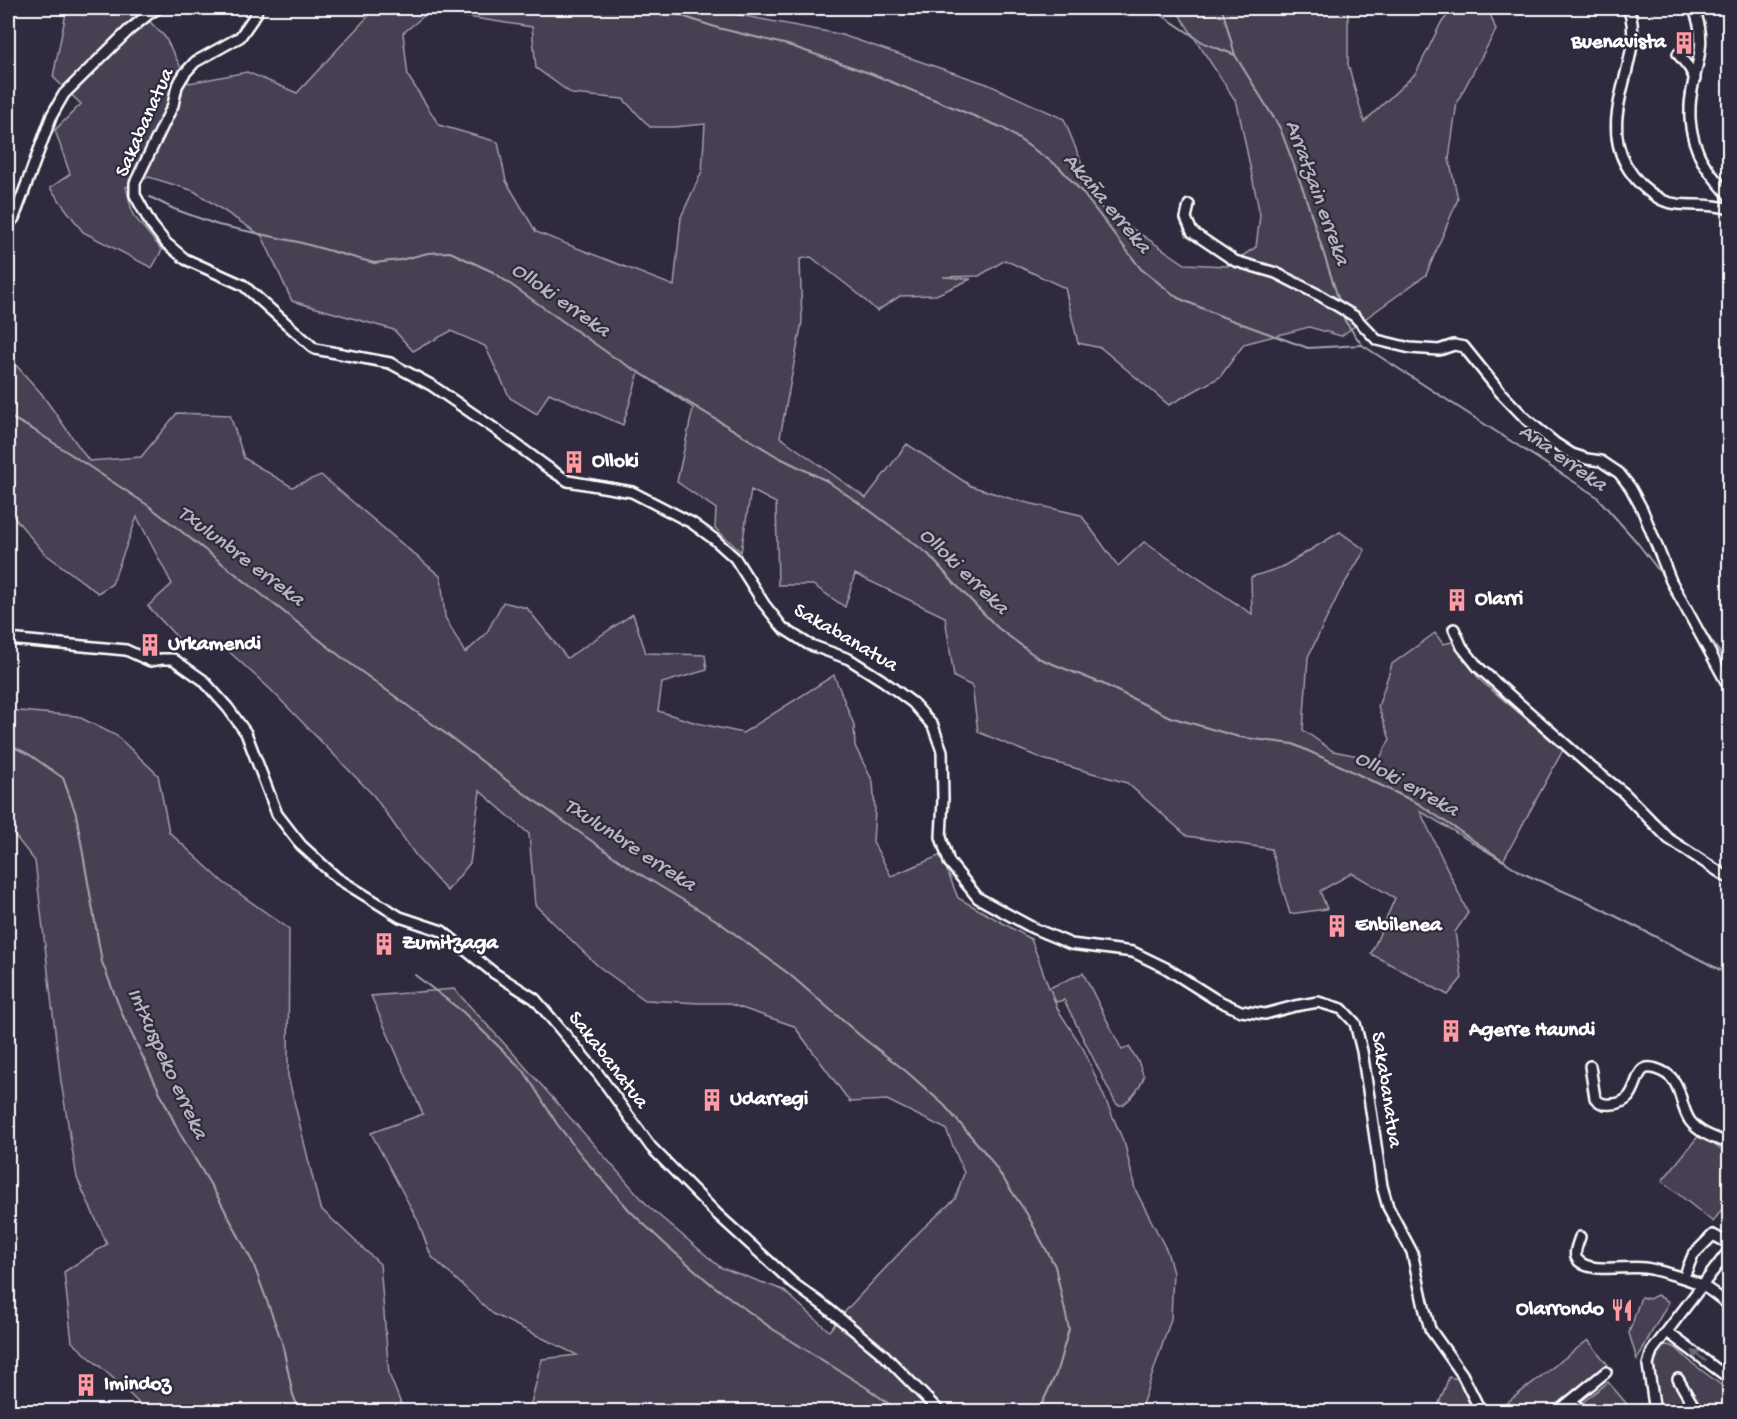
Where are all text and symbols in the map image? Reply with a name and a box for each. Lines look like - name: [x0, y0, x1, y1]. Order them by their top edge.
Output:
- building icon: Buenavista: [1671, 30, 1697, 56]
- place label: Buenavista: [1570, 31, 1667, 56]
- street label: Sakabanatua: [111, 63, 182, 181]
- water label: Arratzain erreka: [1278, 117, 1355, 271]
- water label: Akaña erreka: [1056, 148, 1157, 261]
- water label: Olloki erreka: [506, 258, 616, 345]
- water label: Ana erreka: [1513, 419, 1612, 500]
- building icon: Olloki: [561, 449, 587, 475]
- place label: Olloki: [592, 450, 639, 475]
- water label: Txulunbre erreka: [171, 501, 310, 614]
- water label: Olloki erreka: [913, 523, 1014, 622]
- building icon: Olarri: [1444, 587, 1470, 613]
- place label: Olarri: [1475, 588, 1523, 613]
- street label: Sakabanatua: [788, 599, 903, 680]
- building icon: Urkamendi: [137, 632, 163, 658]
- place label: Urkamendi: [168, 633, 261, 658]
- water label: Olloki erreka: [1350, 746, 1464, 825]
- water label: Txulunbre erreka: [558, 794, 701, 899]
- building icon: Enbilenea: [1324, 913, 1350, 939]
- place label: Enbilenea: [1355, 914, 1443, 939]
- building icon: Zumitzaga: [371, 931, 397, 957]
- place label: Zumitzaga: [402, 932, 499, 957]
- water label: Intxuspeko erreka: [120, 984, 213, 1145]
- street label: Sakabanatua: [561, 1007, 654, 1116]
- building icon: Agerre Haundi: [1438, 1018, 1464, 1044]
- place label: Agerre Haundi: [1468, 1019, 1595, 1044]
- street label: Sakabanatua: [1364, 1030, 1407, 1151]
- building icon: Udarregi: [699, 1087, 725, 1113]
- place label: Udarregi: [730, 1088, 808, 1113]
- restaurant icon: Olarrondo: [1609, 1297, 1635, 1323]
- place label: Olarrondo: [1516, 1298, 1604, 1323]
- one-way arrow: [1691, 1350, 1706, 1362]
- building icon: Imindoz: [73, 1372, 99, 1398]
- place label: Imindoz: [104, 1373, 173, 1398]

